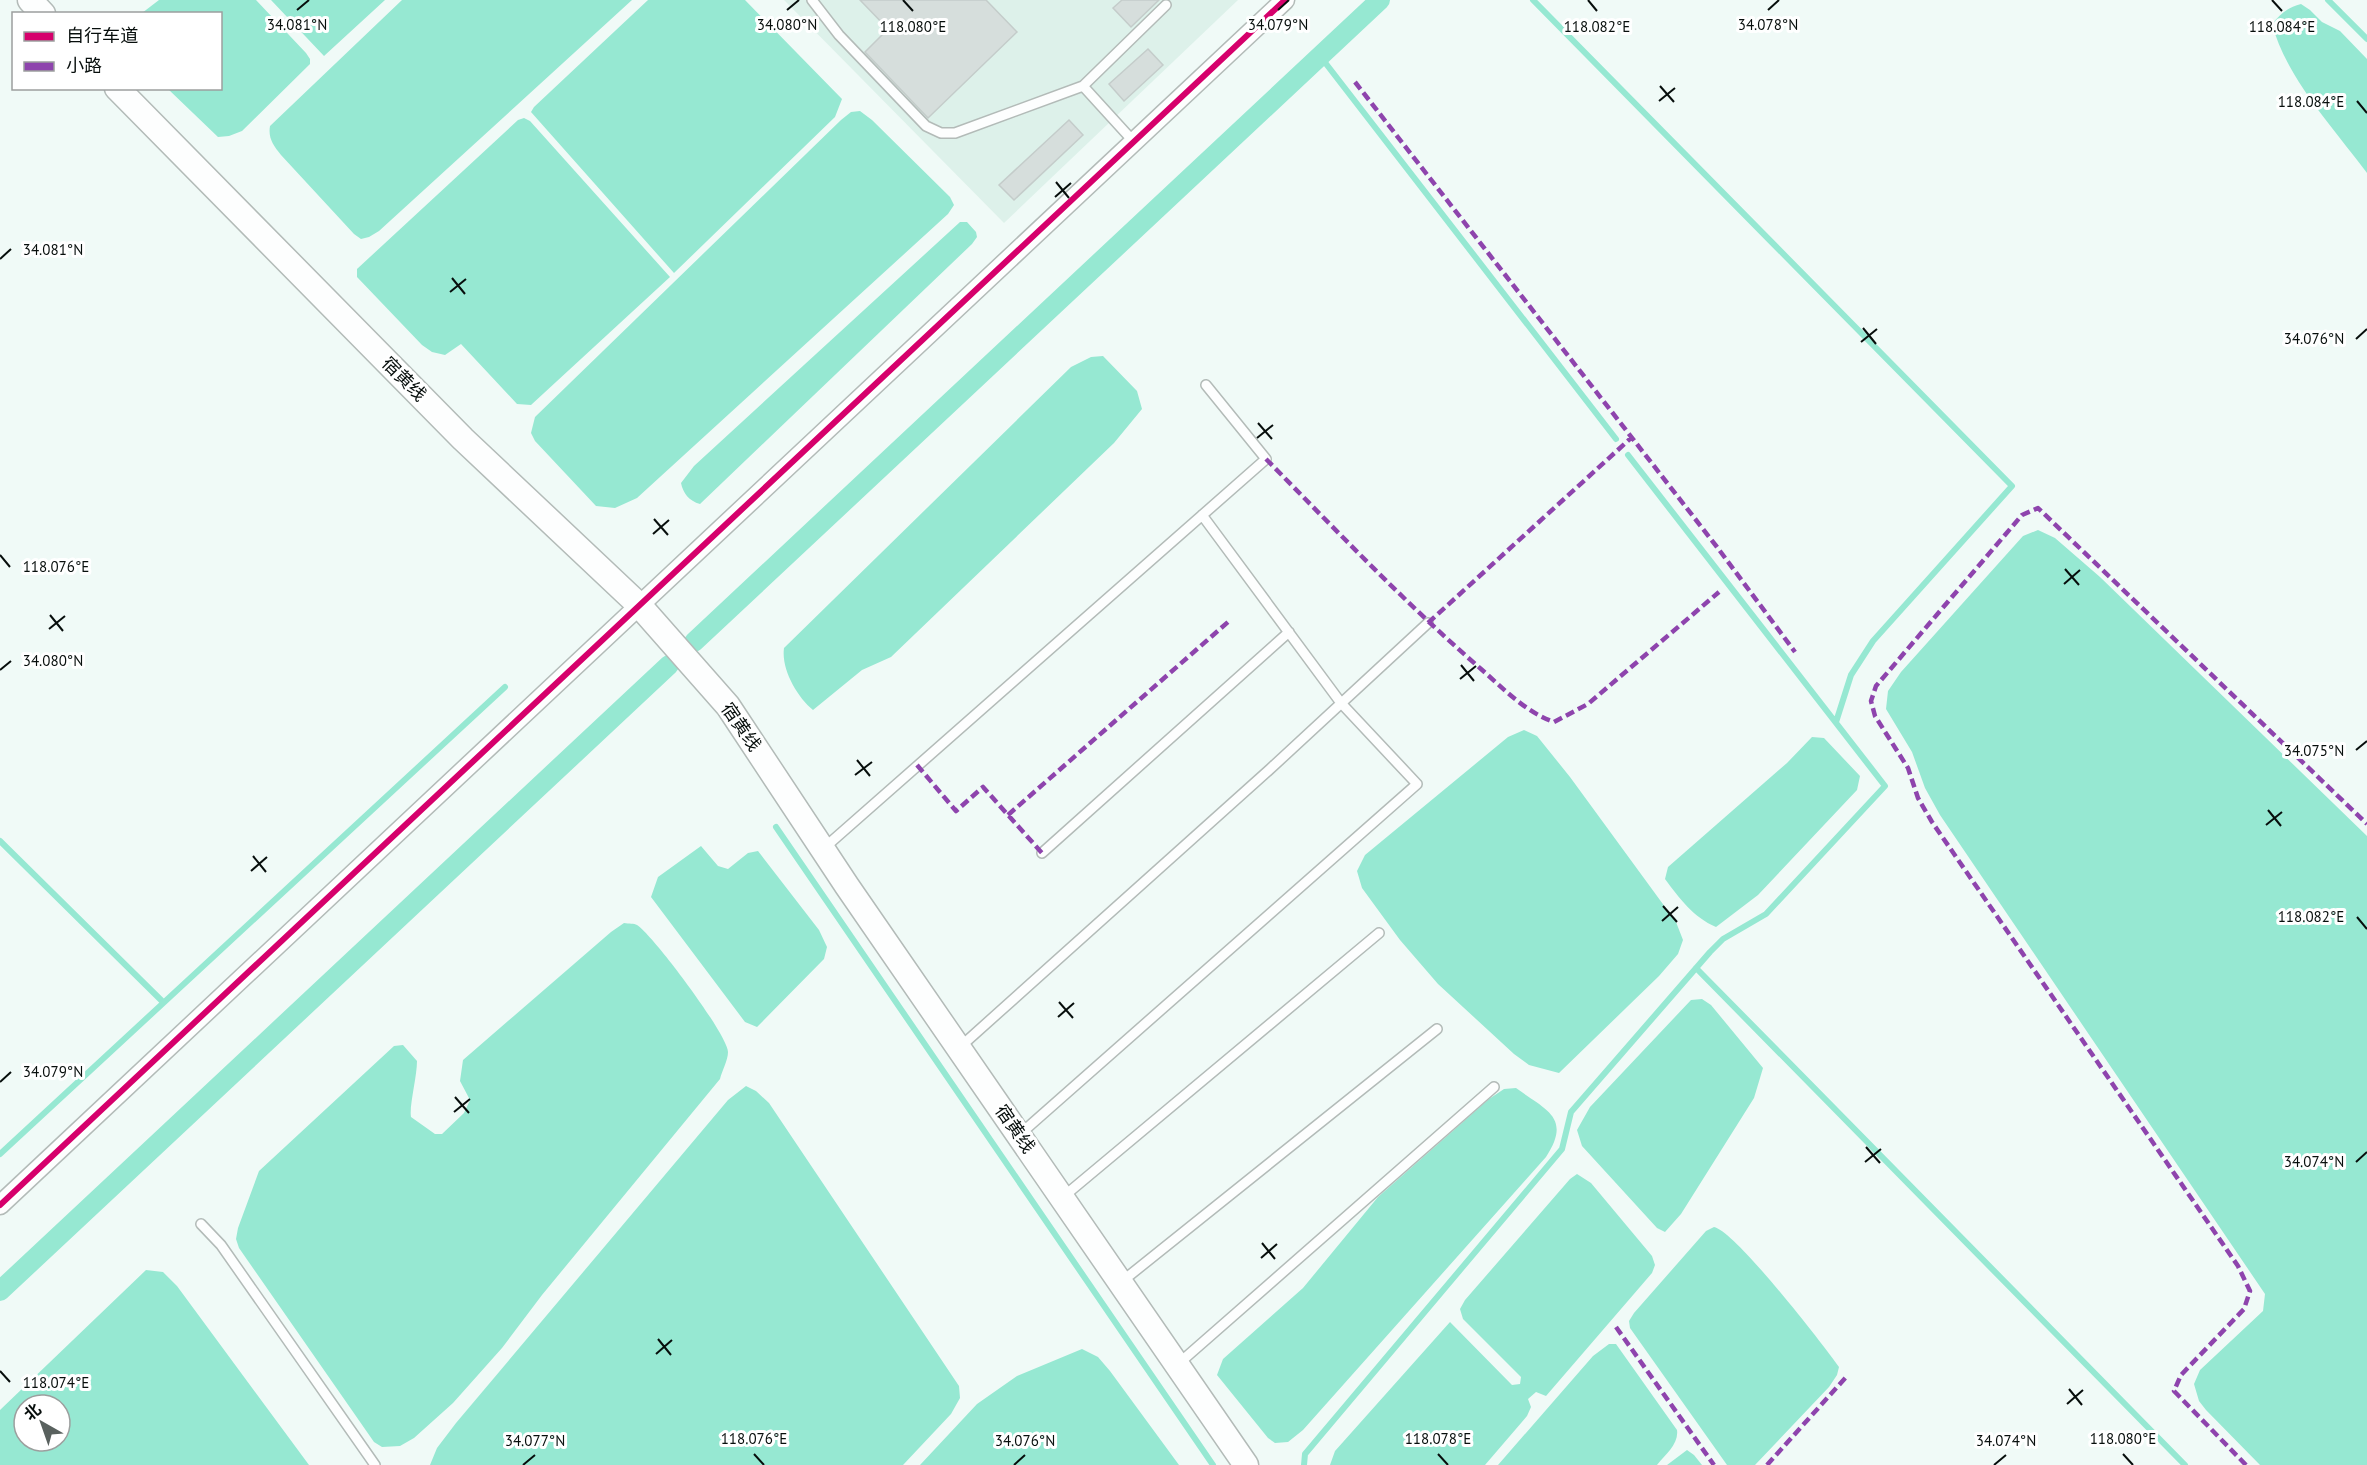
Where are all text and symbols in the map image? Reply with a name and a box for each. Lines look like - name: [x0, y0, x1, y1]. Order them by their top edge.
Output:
- legend: [12, 12, 222, 90]
- text: 34.081°N: [267, 15, 327, 34]
- text: 34.080°N: [757, 15, 817, 34]
- text: 34.079°N: [1248, 15, 1308, 34]
- text: 34.078°N: [1738, 15, 1798, 34]
- text: 118.080°E: [880, 17, 946, 36]
- text: 118.082°E: [1564, 17, 1630, 36]
- text: 118.084°E: [2249, 17, 2315, 36]
- text: 自行车道: [66, 24, 138, 47]
- text: 小路: [66, 54, 102, 77]
- text: 118.084°E: [2278, 92, 2344, 111]
- text: 34.081°N: [23, 240, 83, 259]
- text: 34.076°N: [2284, 329, 2344, 348]
- street label: 宿黄线: [377, 351, 432, 406]
- text: 118.076°E: [23, 557, 89, 576]
- text: 34.080°N: [23, 651, 83, 670]
- street label: 宿黄线: [717, 698, 766, 755]
- text: 34.075°N: [2284, 741, 2344, 760]
- text: 118.082°E: [2278, 907, 2344, 926]
- text: 34.079°N: [23, 1062, 83, 1081]
- street label: 宿黄线: [991, 1100, 1040, 1157]
- text: 34.074°N: [2284, 1152, 2344, 1171]
- text: 118.074°E: [23, 1373, 89, 1392]
- north arrow: [12, 1393, 72, 1453]
- text: 北: [20, 1399, 45, 1424]
- text: 118.076°E: [721, 1429, 787, 1448]
- text: 118.078°E: [1405, 1429, 1471, 1448]
- text: 118.080°E: [2090, 1429, 2156, 1448]
- text: 34.077°N: [505, 1431, 565, 1450]
- text: 34.076°N: [995, 1431, 1055, 1450]
- text: 34.074°N: [1976, 1431, 2036, 1450]

